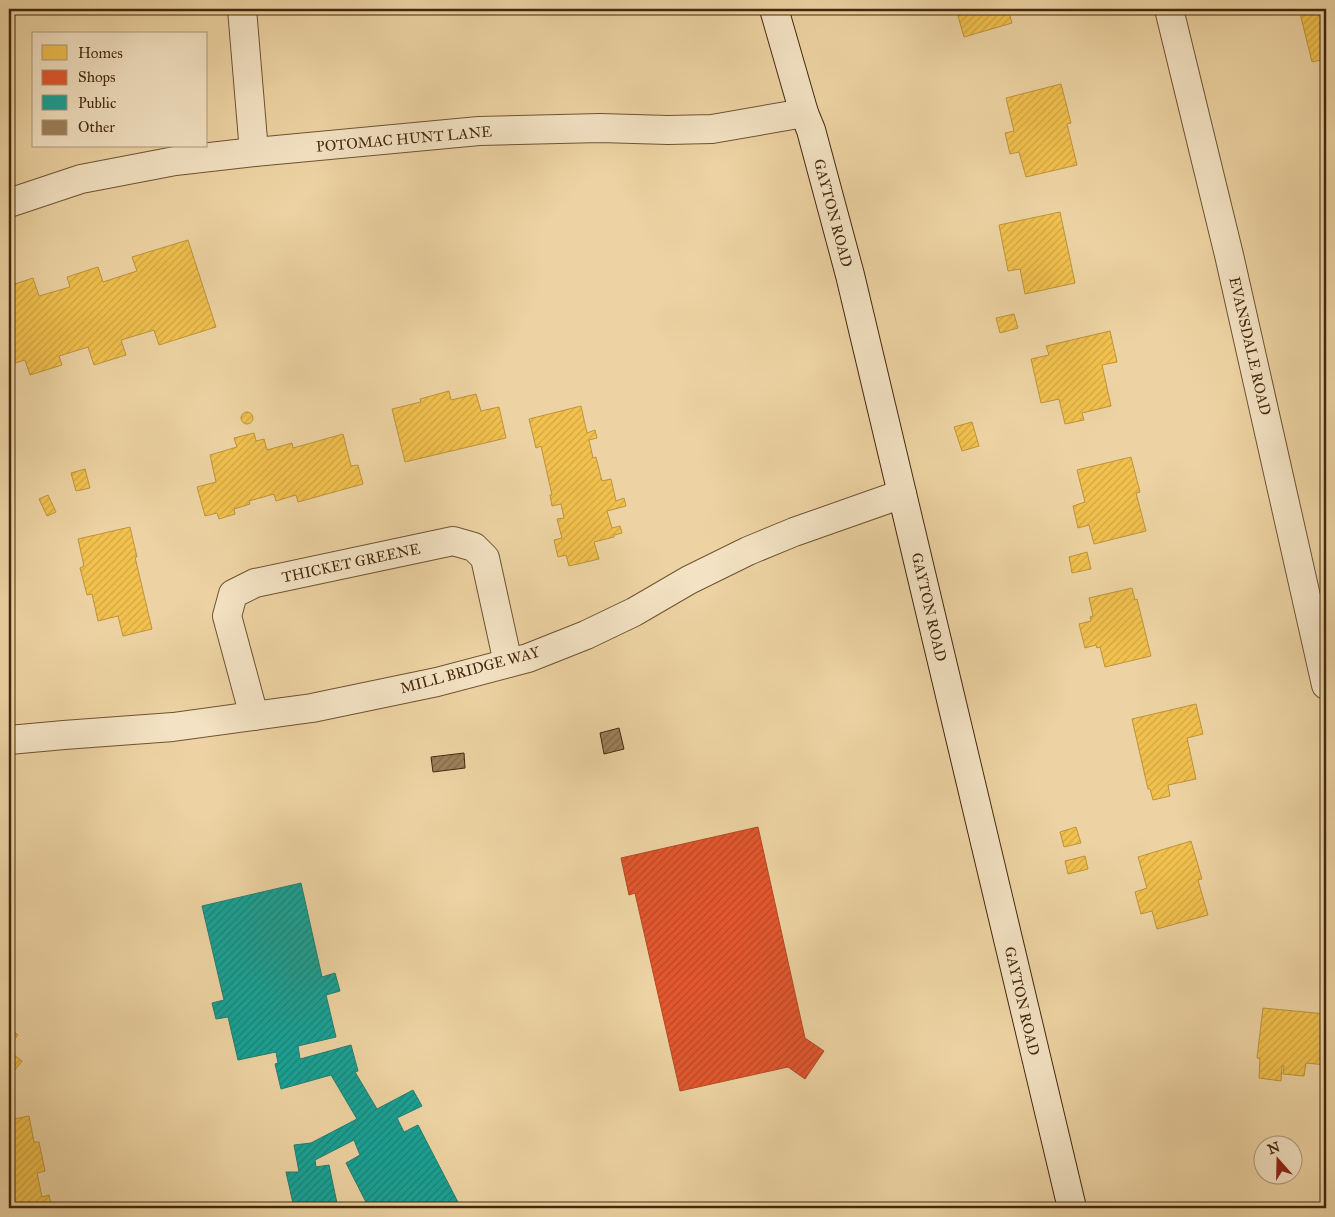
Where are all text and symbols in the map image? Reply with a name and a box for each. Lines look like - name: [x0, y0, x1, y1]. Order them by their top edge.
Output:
- legend: [32, 32, 208, 148]
- text: Homes: [78, 44, 123, 62]
- text: Shops: [78, 68, 116, 86]
- text: Public: [78, 94, 116, 112]
- text: Other: [78, 118, 115, 136]
- street label: POTOMAC HUNT LANE: [315, 122, 493, 156]
- street label: GAYTON ROAD: [810, 157, 856, 269]
- street label: EVANSDALE ROAD: [1225, 275, 1275, 417]
- street label: THICKET GREENE: [280, 539, 422, 586]
- street label: GAYTON ROAD: [908, 551, 950, 663]
- street label: MILL BRIDGE WAY: [398, 643, 542, 697]
- street label: GAYTON ROAD: [1001, 945, 1043, 1057]
- north arrow: [1252, 1134, 1302, 1184]
- text: N: [1265, 1138, 1282, 1158]

